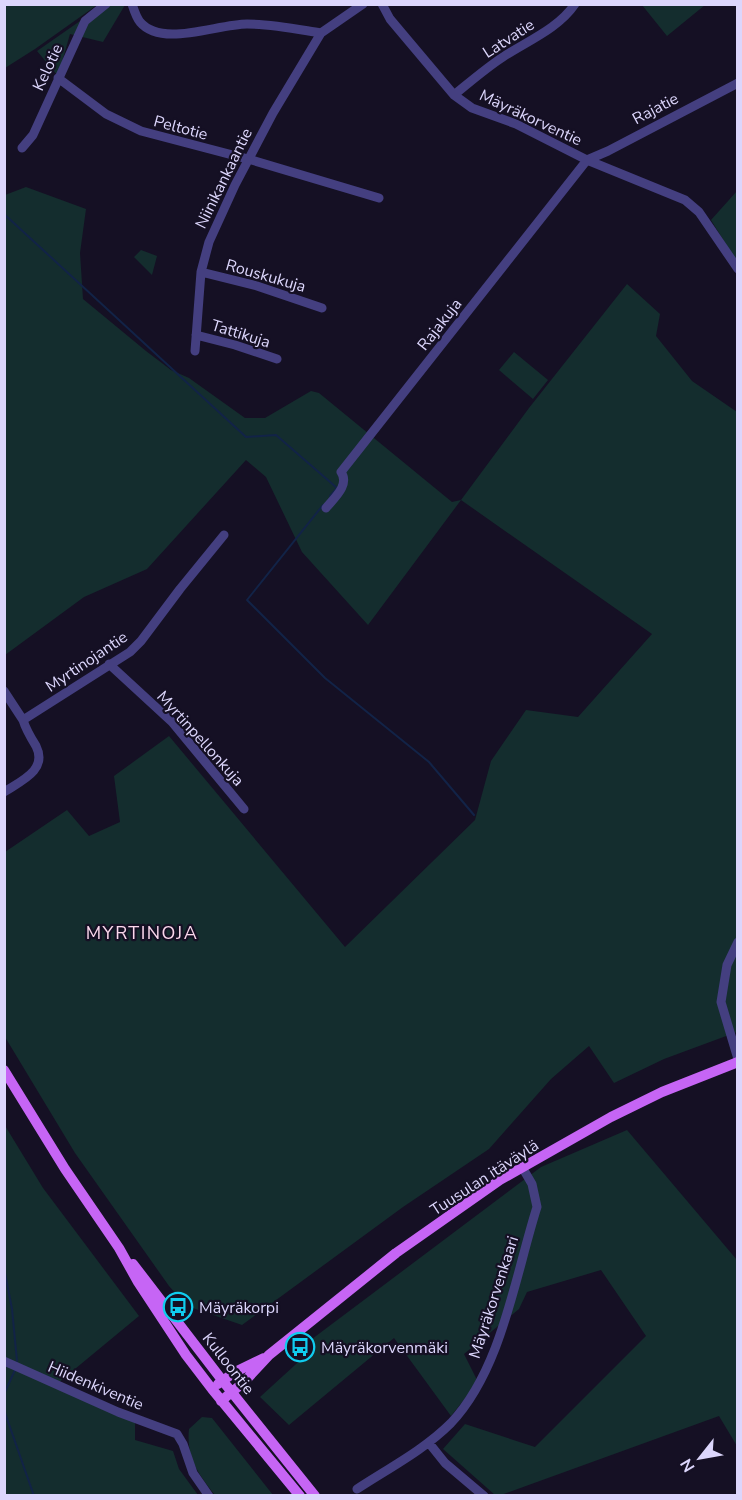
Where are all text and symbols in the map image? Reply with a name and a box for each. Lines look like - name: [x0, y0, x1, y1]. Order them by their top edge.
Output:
- street label: Latvatie: [479, 14, 539, 64]
- street label: Kelotie: [27, 40, 68, 95]
- street label: Mäyräkorventie: [476, 85, 585, 151]
- street label: Rajatie: [629, 88, 682, 130]
- street label: Peltotie: [151, 110, 210, 146]
- street label: Niinikankaantie: [190, 124, 258, 232]
- street label: Rouskukuja: [223, 254, 308, 298]
- street label: Rajakuja: [412, 294, 467, 355]
- street label: Tattikuja: [208, 315, 273, 353]
- street label: Myrtinojantie: [41, 626, 132, 697]
- street label: Myrtinpellonkuja: [152, 686, 249, 791]
- district label: MYRTINOJA: [86, 921, 198, 945]
- street label: Tuusulan itäväylä: [426, 1135, 543, 1221]
- street label: Mäyräkorvenkaari: [464, 1233, 524, 1361]
- bus stop icon: Mäyräkorpi: [162, 1291, 194, 1323]
- place label: Mäyräkorpi: [199, 1297, 279, 1319]
- street label: Kulloontie: [197, 1328, 259, 1399]
- bus stop icon: Mäyräkorvenmäki: [284, 1331, 316, 1363]
- place label: Mäyräkorvenmäki: [321, 1337, 448, 1359]
- street label: Hiidenkiventie: [44, 1356, 147, 1416]
- north arrow: [670, 1428, 730, 1488]
- text: N: [675, 1454, 701, 1476]

